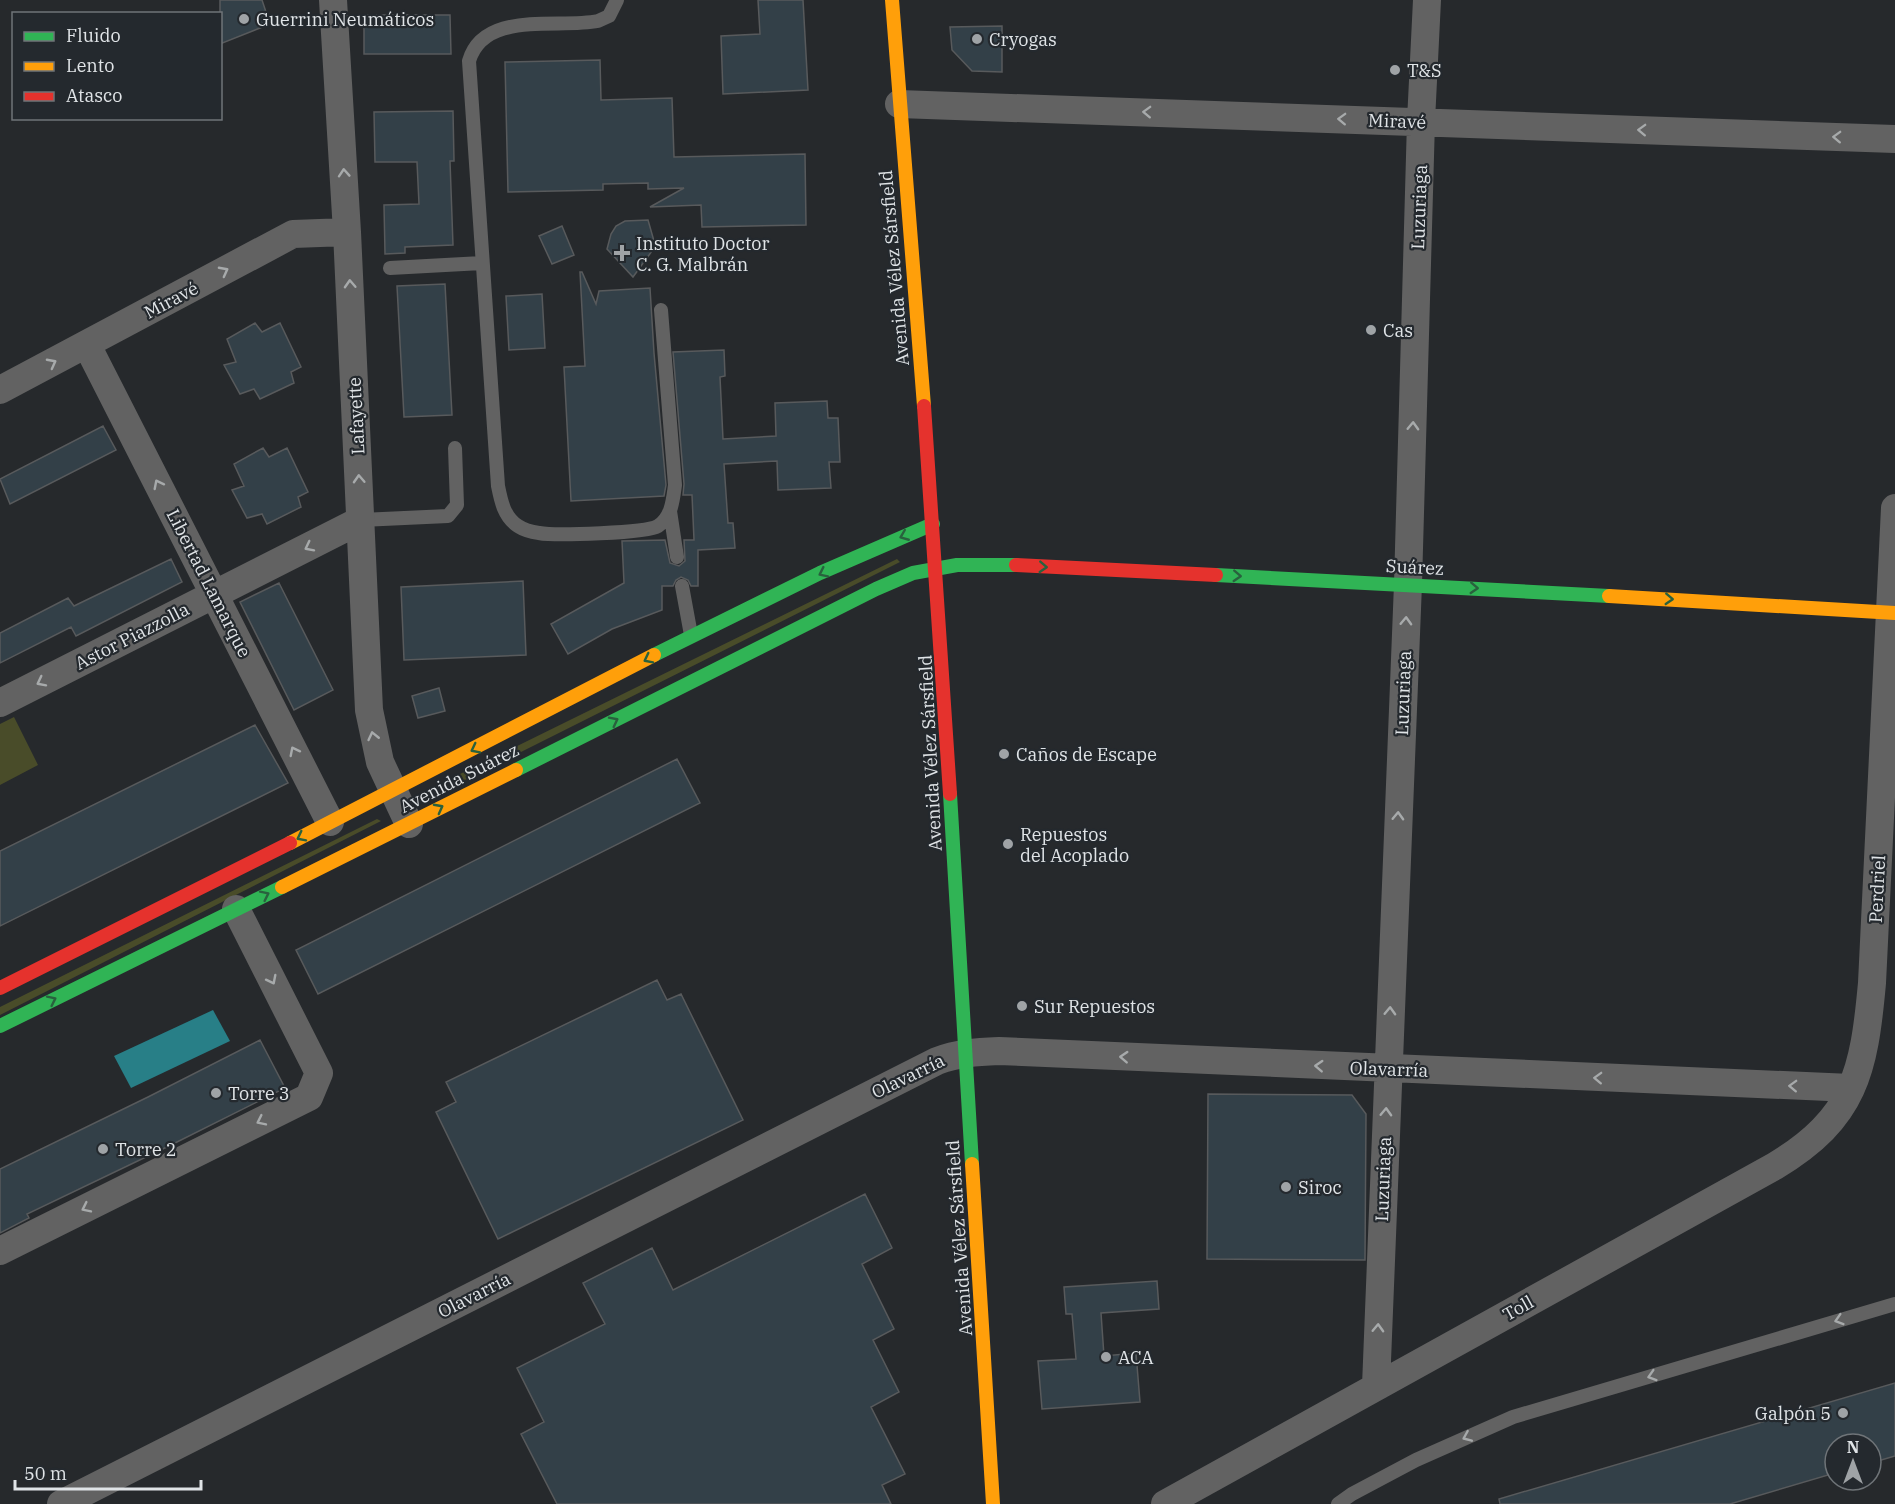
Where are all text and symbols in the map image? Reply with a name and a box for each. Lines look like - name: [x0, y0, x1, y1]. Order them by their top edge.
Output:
- place label: Guerrini Neumáticos: [256, 8, 434, 31]
- legend: [12, 12, 222, 120]
- marker: Guerrini Neumáticos: [237, 12, 251, 26]
- text: Fluido: [66, 24, 121, 47]
- place label: Cryogas: [989, 28, 1057, 51]
- marker: Cryogas: [970, 32, 984, 46]
- text: Lento: [66, 54, 114, 77]
- place label: T&S: [1407, 59, 1442, 82]
- marker: T&S: [1388, 63, 1402, 77]
- text: Atasco: [66, 84, 122, 107]
- one-way arrow: [1142, 106, 1151, 119]
- street label: Miravé: [1368, 108, 1426, 134]
- one-way arrow: [1337, 112, 1346, 125]
- one-way arrow: [1637, 123, 1646, 136]
- one-way arrow: [1832, 131, 1841, 144]
- street label: Luzuriaga: [1406, 164, 1432, 250]
- one-way arrow: [337, 169, 350, 178]
- street label: Avenida Vélez Sársfield: [874, 169, 914, 367]
- place label: Instituto Doctor C. G. Malbrán: [636, 232, 769, 276]
- marker: Instituto Doctor C. G. Malbrán: [613, 244, 631, 262]
- one-way arrow: [217, 267, 228, 278]
- street label: Miravé: [140, 276, 202, 324]
- one-way arrow: [343, 279, 356, 288]
- place label: Cas: [1383, 319, 1413, 342]
- marker: Cas: [1364, 323, 1378, 337]
- one-way arrow: [46, 359, 56, 370]
- street label: Lafayette: [342, 377, 370, 455]
- one-way arrow: [1406, 422, 1419, 431]
- one-way arrow: [353, 474, 366, 483]
- one-way arrow: [154, 479, 166, 490]
- street label: Libertad Lamarque: [162, 505, 256, 661]
- one-way arrow: [899, 529, 910, 541]
- one-way arrow: [304, 539, 315, 551]
- street label: Suárez: [1385, 554, 1445, 580]
- one-way arrow: [1038, 560, 1047, 573]
- one-way arrow: [818, 566, 829, 577]
- one-way arrow: [1233, 570, 1242, 583]
- one-way arrow: [1470, 581, 1479, 594]
- one-way arrow: [1664, 593, 1673, 606]
- street label: Astor Piazzolla: [71, 597, 193, 675]
- one-way arrow: [1400, 617, 1413, 626]
- street label: Luzuriaga: [1390, 650, 1416, 736]
- one-way arrow: [643, 652, 654, 664]
- street label: Avenida Vélez Sársfield: [913, 654, 947, 852]
- one-way arrow: [37, 675, 48, 686]
- one-way arrow: [607, 716, 618, 728]
- one-way arrow: [368, 731, 381, 741]
- street label: Avenida Suárez: [395, 738, 523, 818]
- one-way arrow: [470, 742, 481, 753]
- place label: Caños de Escape: [1016, 743, 1157, 766]
- one-way arrow: [290, 746, 302, 757]
- marker: Caños de Escape: [997, 747, 1011, 761]
- one-way arrow: [433, 804, 444, 815]
- one-way arrow: [1392, 812, 1405, 821]
- place label: Repuestos del Acoplado: [1020, 823, 1129, 867]
- one-way arrow: [296, 829, 307, 841]
- marker: Repuestos del Acoplado: [1001, 837, 1015, 851]
- street label: Perdriel: [1864, 854, 1890, 924]
- one-way arrow: [258, 891, 269, 903]
- one-way arrow: [265, 974, 276, 985]
- place label: Sur Repuestos: [1034, 995, 1155, 1018]
- one-way arrow: [46, 996, 57, 1008]
- marker: Sur Repuestos: [1015, 999, 1029, 1013]
- one-way arrow: [1383, 1006, 1396, 1015]
- street label: Olavarría: [868, 1048, 948, 1104]
- one-way arrow: [1120, 1051, 1129, 1064]
- street label: Olavarría: [1349, 1056, 1429, 1082]
- one-way arrow: [1315, 1060, 1324, 1073]
- one-way arrow: [1593, 1071, 1602, 1084]
- one-way arrow: [1788, 1079, 1797, 1092]
- place label: Torre 3: [228, 1082, 290, 1105]
- marker: Torre 3: [209, 1086, 223, 1100]
- one-way arrow: [1379, 1107, 1392, 1116]
- one-way arrow: [257, 1114, 267, 1125]
- street label: Luzuriaga: [1370, 1136, 1396, 1222]
- place label: Torre 2: [115, 1138, 177, 1161]
- street label: Avenida Vélez Sársfield: [941, 1139, 977, 1337]
- marker: Torre 2: [96, 1142, 110, 1156]
- place label: Siroc: [1298, 1176, 1342, 1199]
- marker: Siroc: [1279, 1180, 1293, 1194]
- one-way arrow: [82, 1200, 93, 1212]
- street label: Olavarría: [434, 1267, 514, 1323]
- street label: Toll: [1498, 1290, 1538, 1326]
- one-way arrow: [1834, 1313, 1845, 1325]
- one-way arrow: [1372, 1323, 1385, 1332]
- place label: ACA: [1118, 1346, 1154, 1369]
- marker: ACA: [1099, 1350, 1113, 1364]
- one-way arrow: [1647, 1369, 1658, 1381]
- place label: Galpón 5: [1755, 1402, 1831, 1425]
- marker: Galpón 5: [1836, 1406, 1850, 1420]
- one-way arrow: [1462, 1430, 1473, 1442]
- north arrow: [1823, 1432, 1883, 1492]
- text: N: [1847, 1437, 1859, 1457]
- scale bar: [15, 1453, 201, 1491]
- text: 50 m: [24, 1462, 67, 1485]

